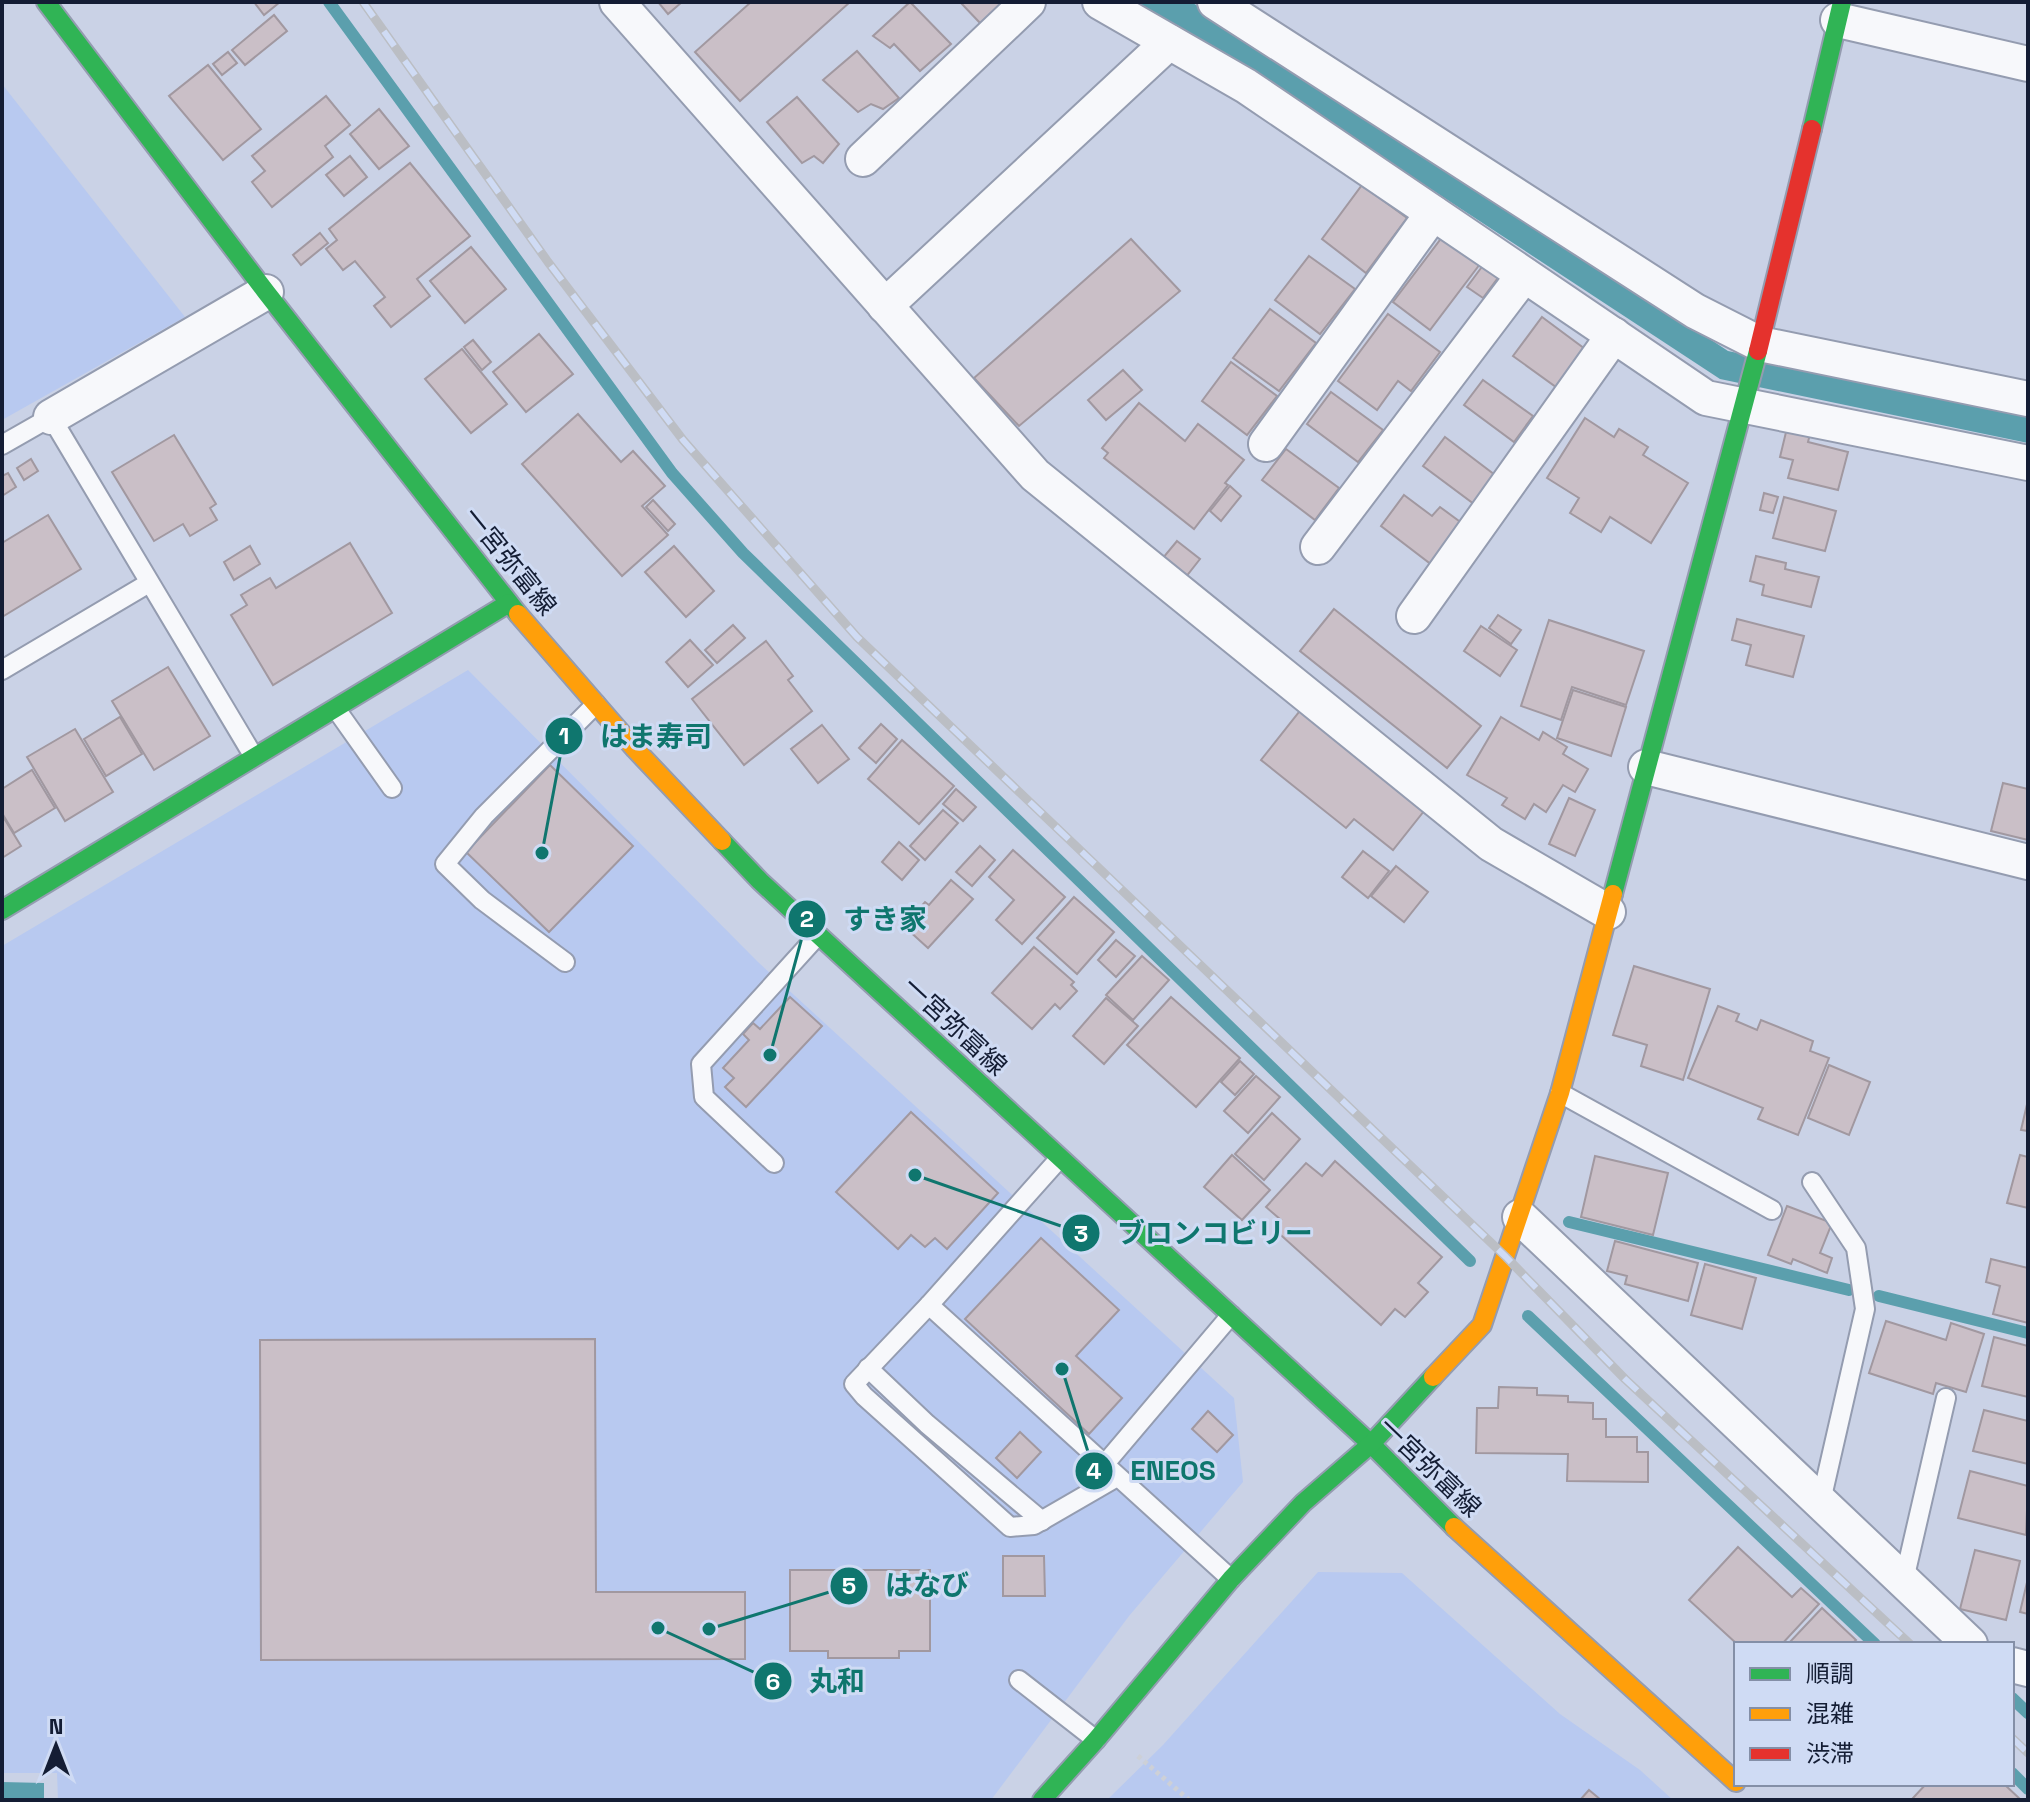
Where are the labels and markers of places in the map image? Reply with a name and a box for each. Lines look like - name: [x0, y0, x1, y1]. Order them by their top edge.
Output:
- callout: はま寿司: [544, 710, 728, 762]
- callout: すき家: [787, 893, 943, 945]
- callout: ブロンコビリー: [1061, 1207, 1329, 1259]
- callout: ENEOS: [1074, 1445, 1232, 1497]
- callout: はなび: [829, 1560, 985, 1612]
- callout: 丸和: [753, 1655, 881, 1707]

